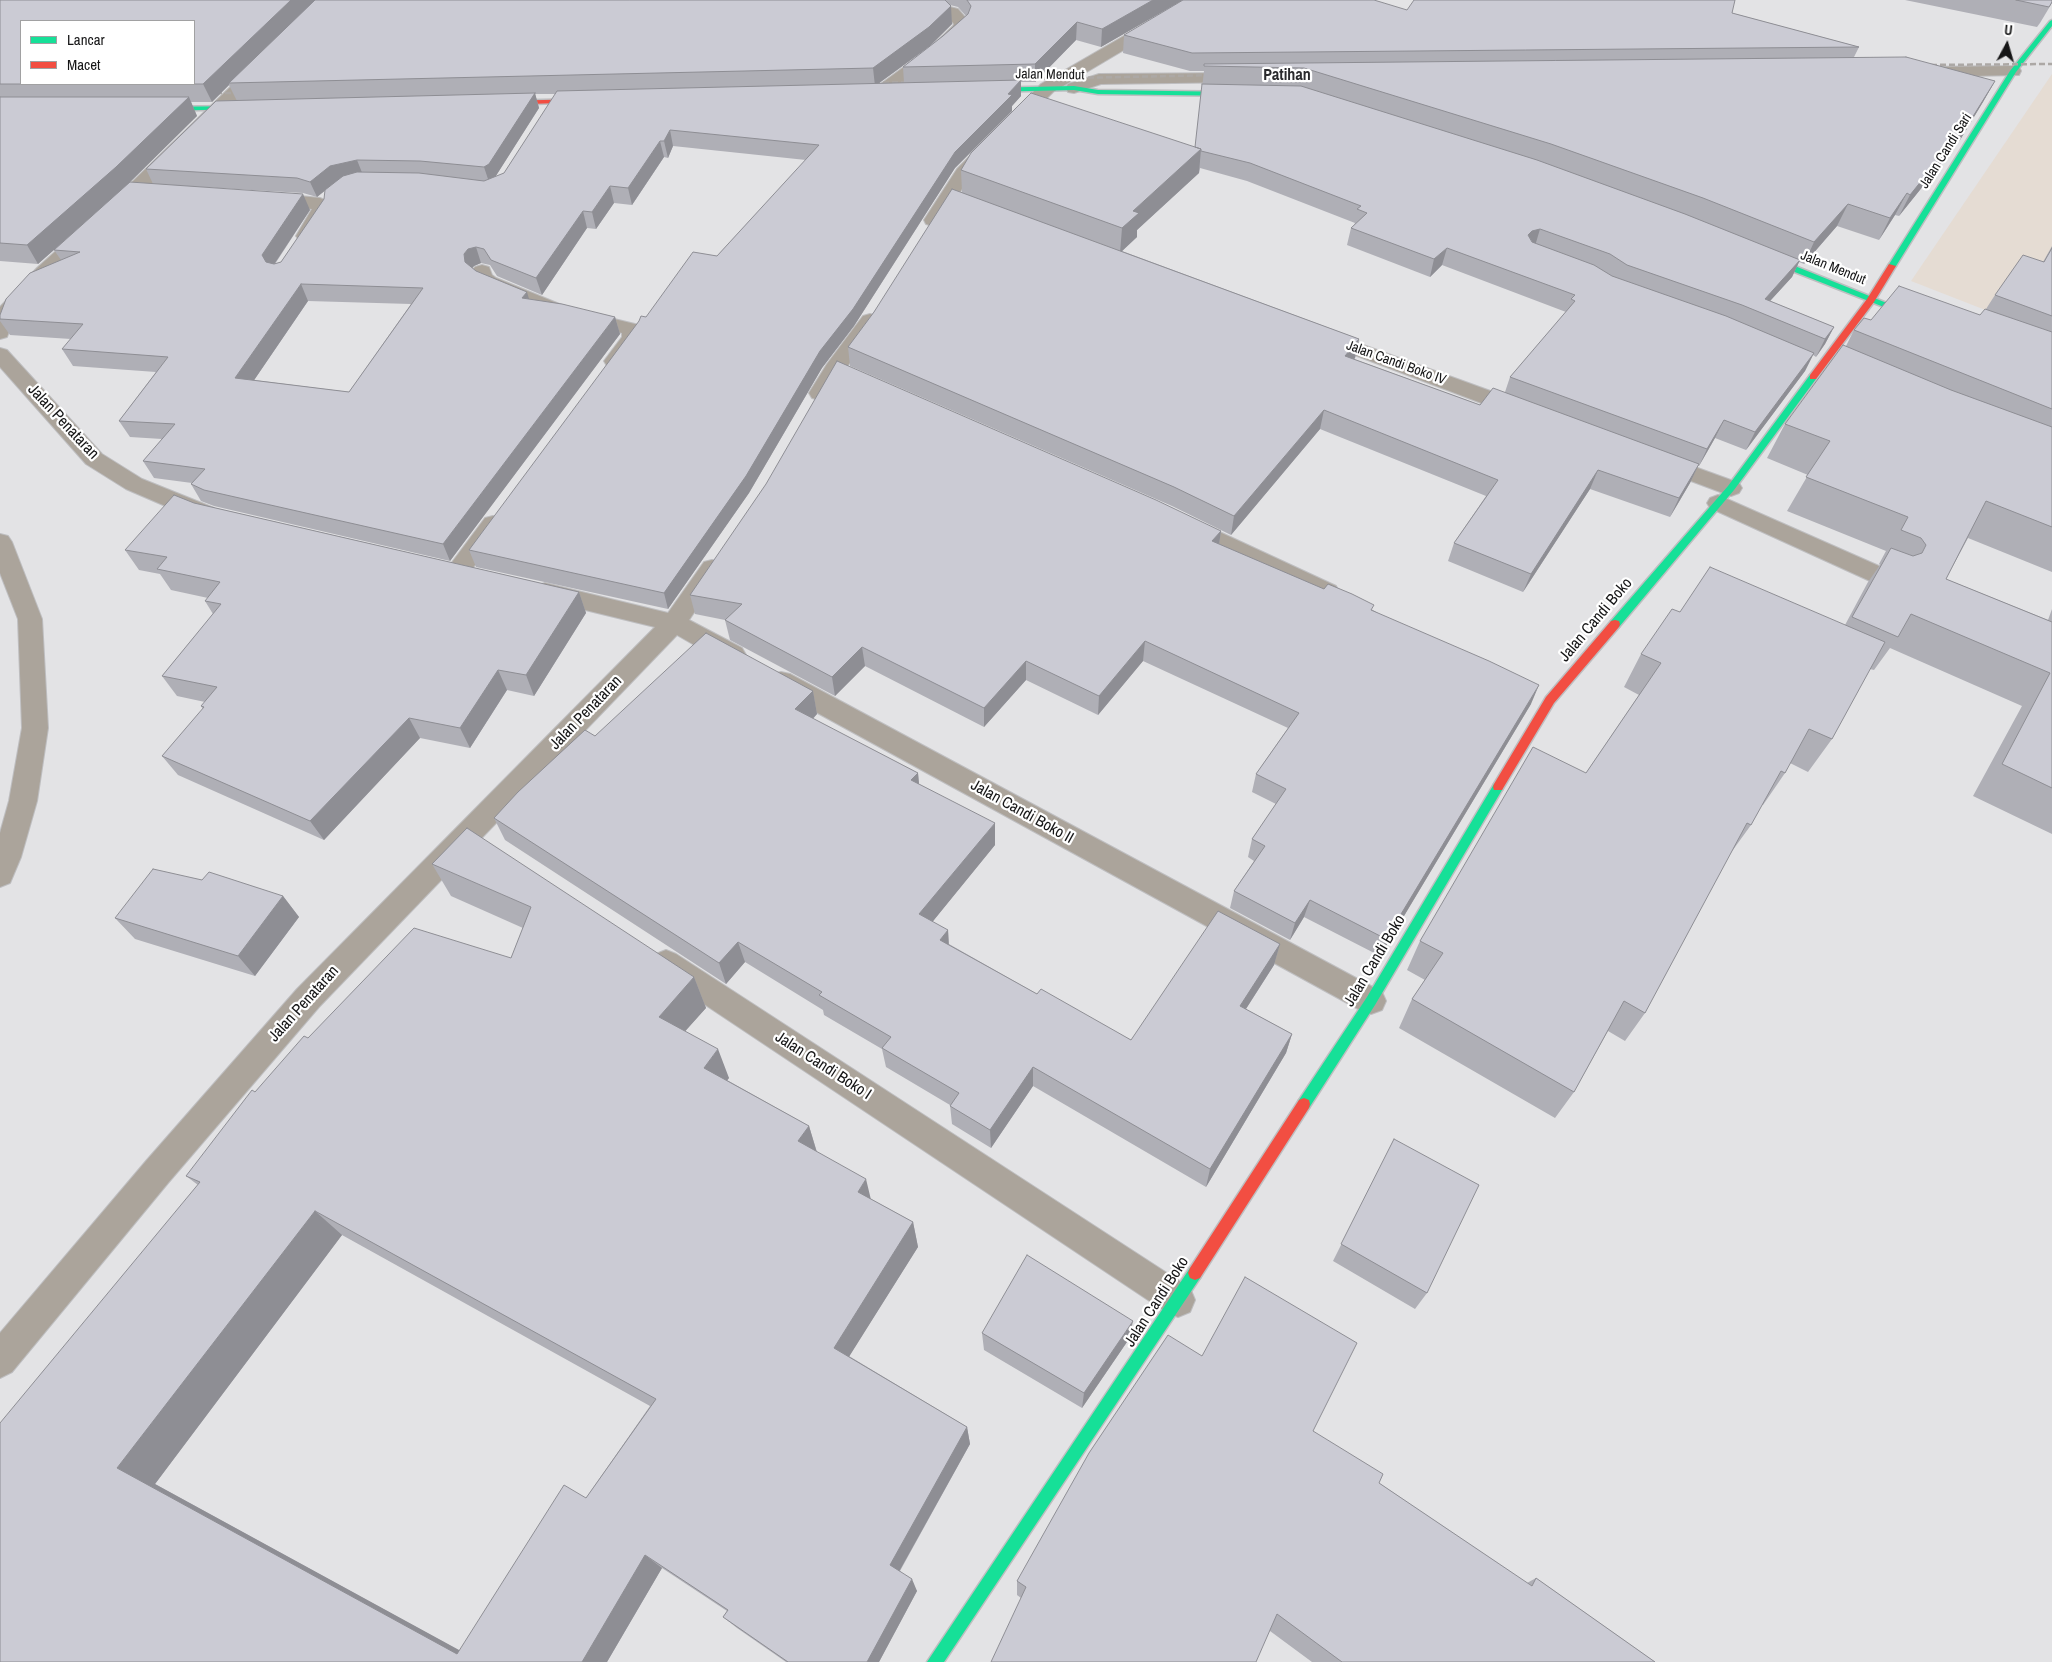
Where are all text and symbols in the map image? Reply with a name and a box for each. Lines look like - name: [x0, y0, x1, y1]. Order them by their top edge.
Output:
- legend: [20, 20, 195, 85]
- north arrow: [1982, 20, 2032, 70]
- text: U: [2003, 21, 2014, 39]
- text: Lancar: [67, 29, 105, 50]
- text: Macet: [67, 54, 101, 75]
- street label: Jalan Mendut: [1015, 66, 1085, 84]
- district label: Patihan: [1263, 66, 1311, 86]
- street label: Jalan Candi Sari: [1916, 110, 1976, 192]
- street label: Jalan Mendut: [1798, 247, 1868, 289]
- street label: Jalan Candi Boko IV: [1344, 337, 1448, 389]
- street label: Jalan Penataran: [23, 381, 103, 463]
- street label: Jalan Candi Boko: [1555, 574, 1637, 666]
- street label: Jalan Penataran: [546, 672, 626, 754]
- street label: Jalan Candi Boko II: [967, 776, 1077, 848]
- street label: Jalan Candi Boko: [1340, 912, 1410, 1010]
- street label: Jalan Penataran: [265, 962, 343, 1046]
- street label: Jalan Candi Boko I: [771, 1028, 875, 1104]
- street label: Jalan Candi Boko: [1121, 1253, 1193, 1351]

